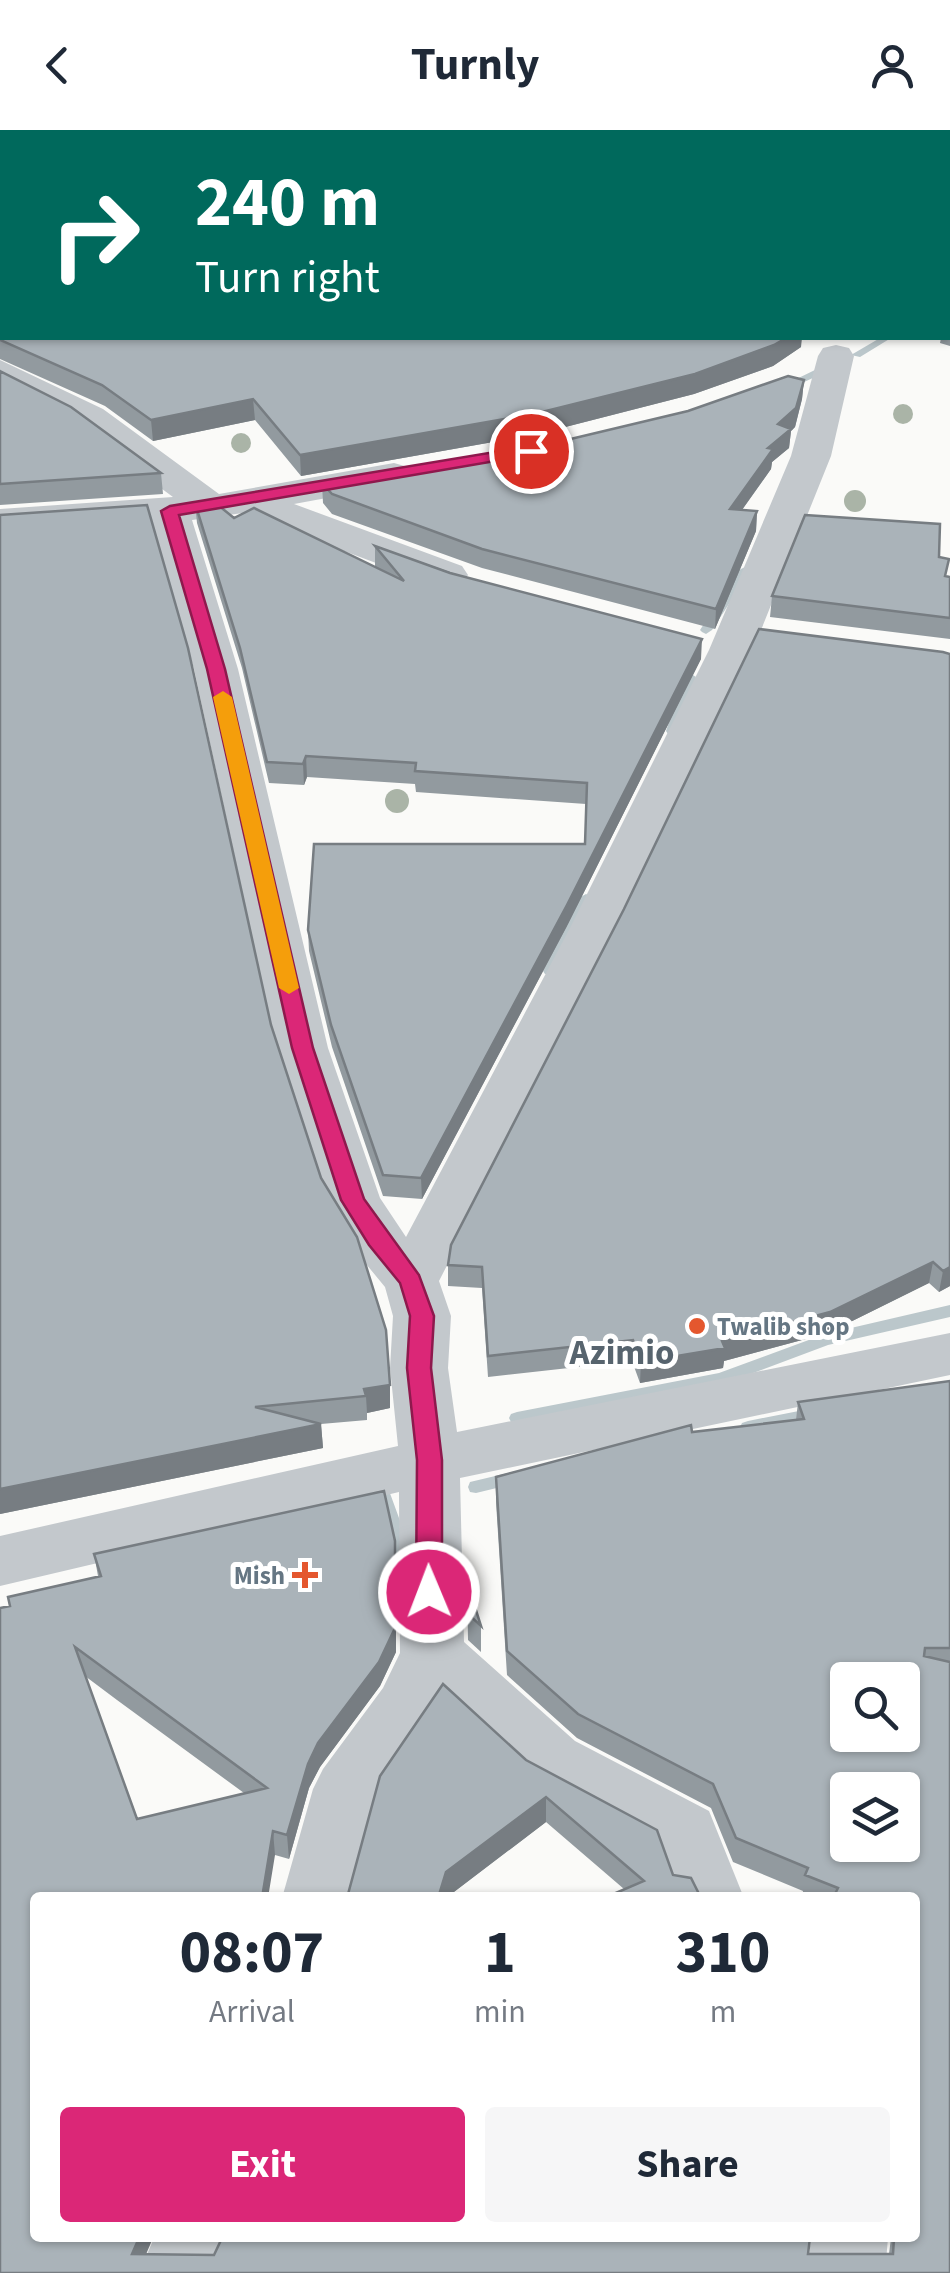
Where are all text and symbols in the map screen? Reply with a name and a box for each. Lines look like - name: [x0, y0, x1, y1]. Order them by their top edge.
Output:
- text: Turnly: [411, 33, 539, 97]
- icon: back: [30, 38, 85, 93]
- icon: person: [865, 38, 920, 93]
- text: 240 m: [195, 153, 380, 253]
- icon: right: [30, 170, 160, 300]
- text: Turn right: [195, 246, 380, 310]
- pin: [489, 409, 574, 494]
- icon: arrive: [504, 424, 559, 479]
- place label: Twalib shop: [717, 1309, 850, 1345]
- marker: Twalib shop: [686, 1315, 708, 1337]
- district label: Azimio: [569, 1328, 674, 1378]
- position arrow: [377, 1540, 481, 1644]
- place label: Mish: [234, 1558, 285, 1594]
- marker: Mish: [294, 1564, 316, 1586]
- map controls: [830, 1662, 920, 1862]
- button: search: [830, 1662, 920, 1752]
- button: layers: [830, 1772, 920, 1862]
- text: 08:07: [180, 1911, 324, 1996]
- text: 1: [484, 1911, 516, 1996]
- text: 310: [675, 1911, 770, 1996]
- text: Arrival: [209, 1989, 295, 2035]
- text: min: [474, 1989, 526, 2035]
- text: m: [710, 1989, 736, 2035]
- button: Exit: [60, 2107, 465, 2222]
- button: Share: [485, 2107, 890, 2222]

